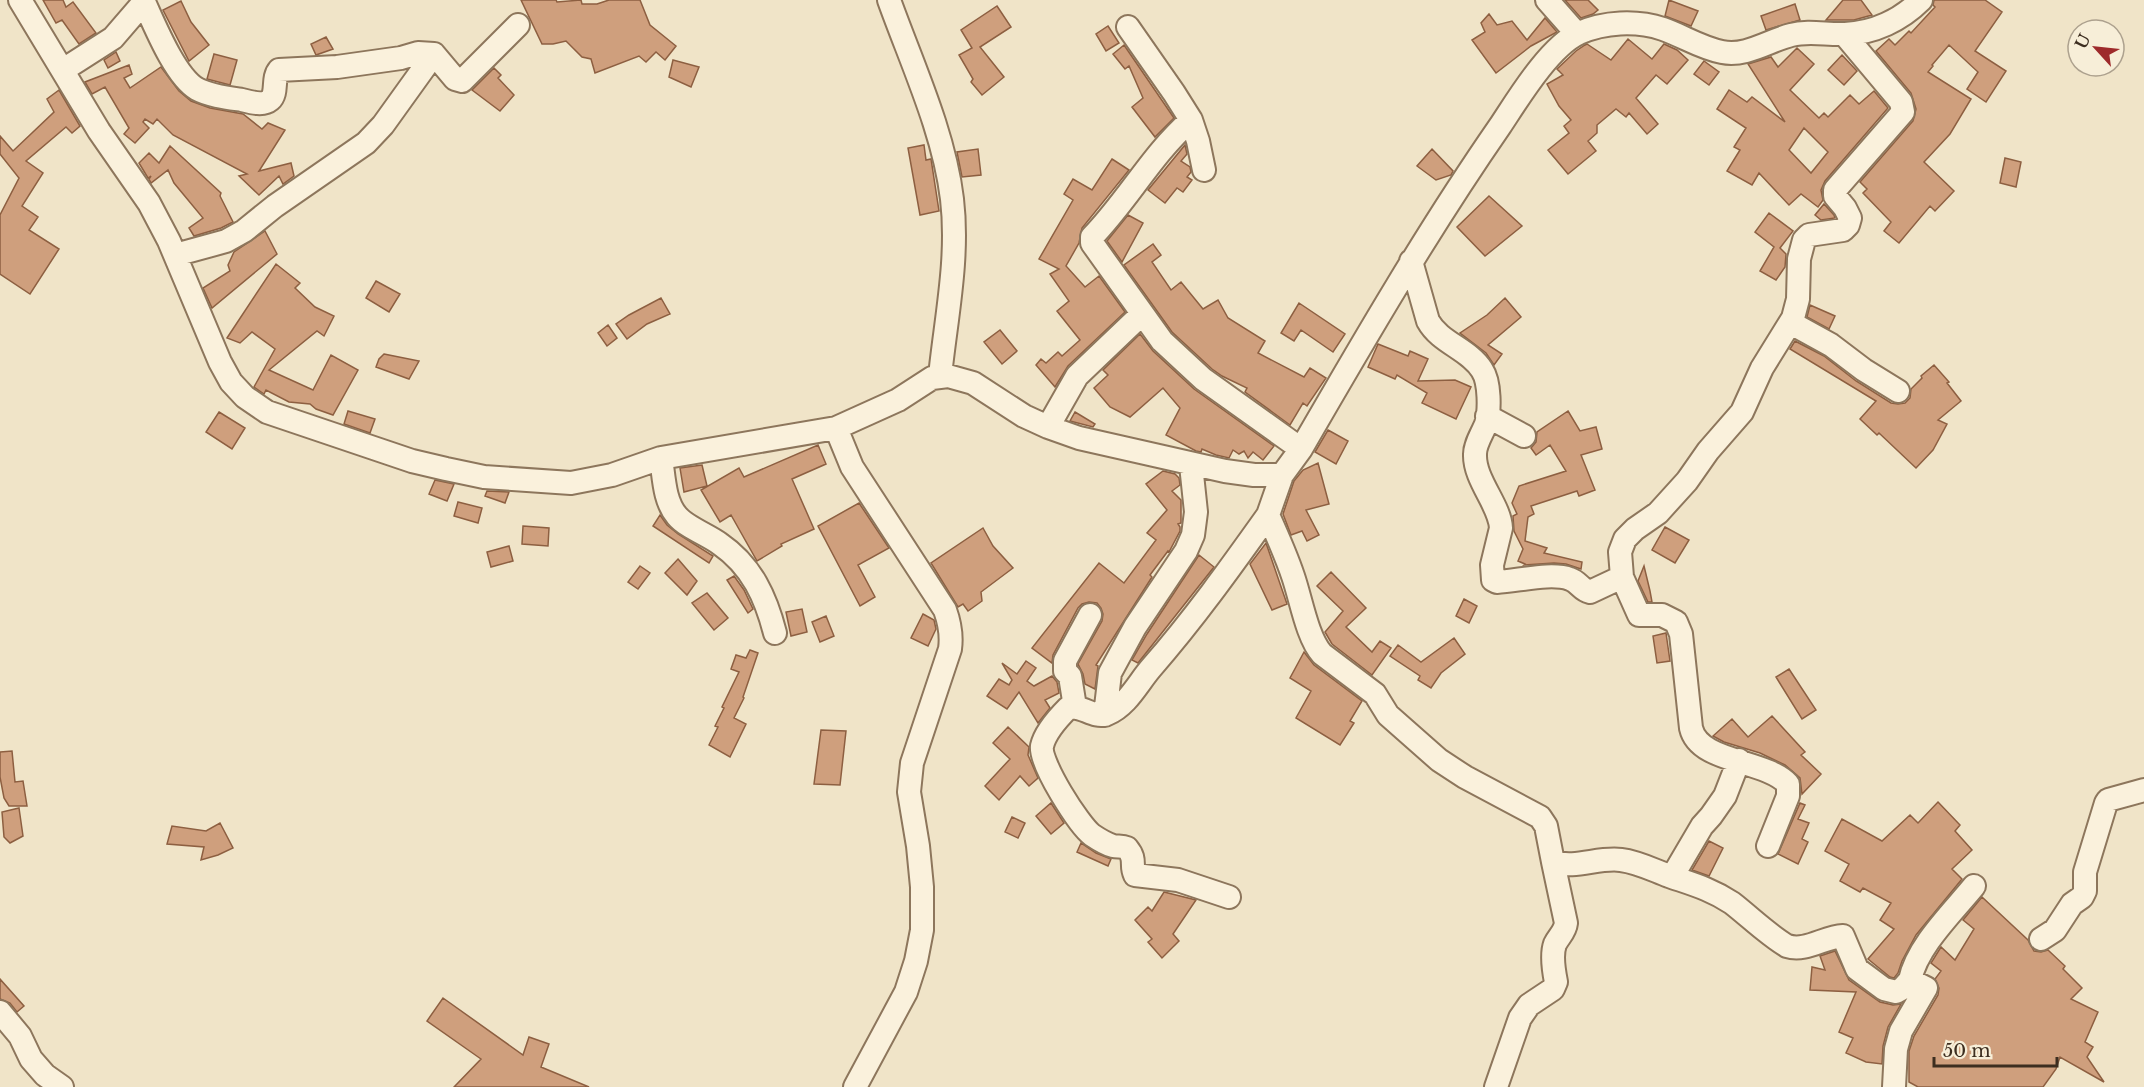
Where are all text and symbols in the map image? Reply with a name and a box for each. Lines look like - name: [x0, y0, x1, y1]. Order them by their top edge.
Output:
- north arrow: [2066, 18, 2126, 78]
- text: U: [2071, 30, 2095, 52]
- scale bar: [1934, 1030, 2057, 1068]
- text: 50 m: [1943, 1040, 1991, 1062]

